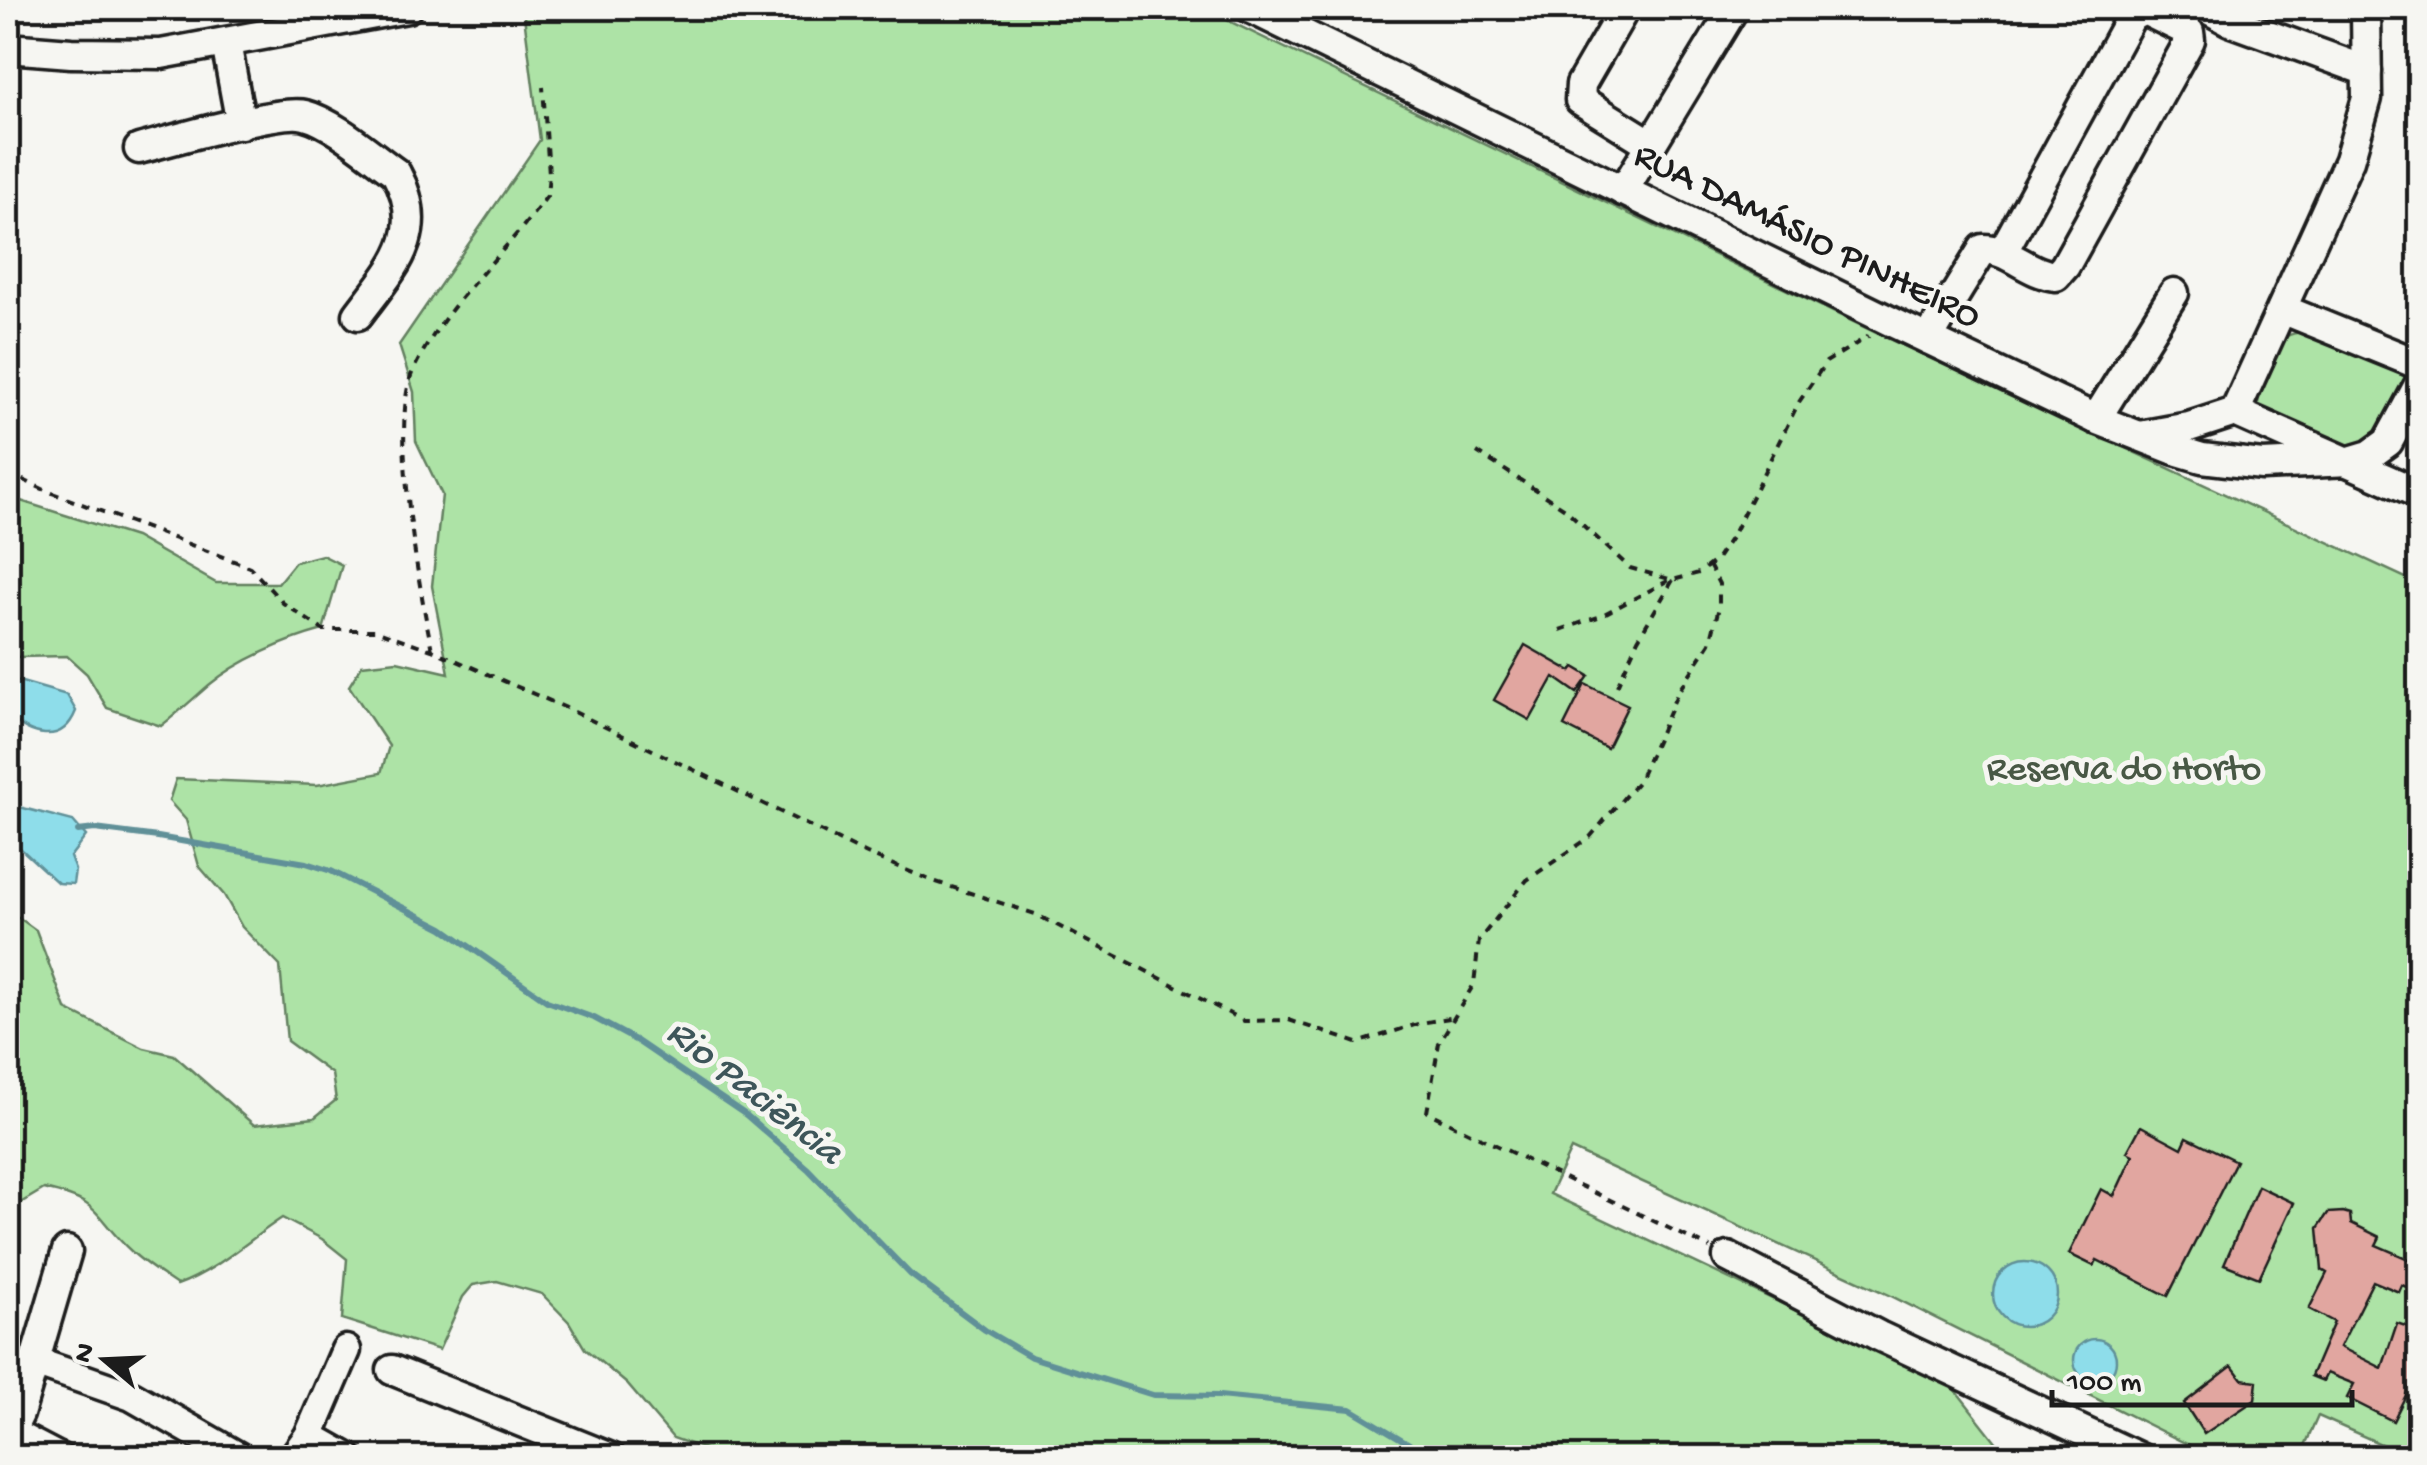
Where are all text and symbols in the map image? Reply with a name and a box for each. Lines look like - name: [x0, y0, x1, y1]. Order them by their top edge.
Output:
- street label: RUA DAMÁSIO PINHEIRO: [1626, 135, 1987, 341]
- park label: Reserva do Horto: [1987, 749, 2261, 793]
- water label: Rio Paciência: [656, 1011, 853, 1179]
- north arrow: [55, 1310, 155, 1410]
- text: N: [67, 1339, 104, 1367]
- scale bar: [2052, 1345, 2352, 1407]
- text: 100 m: [2066, 1367, 2142, 1402]

